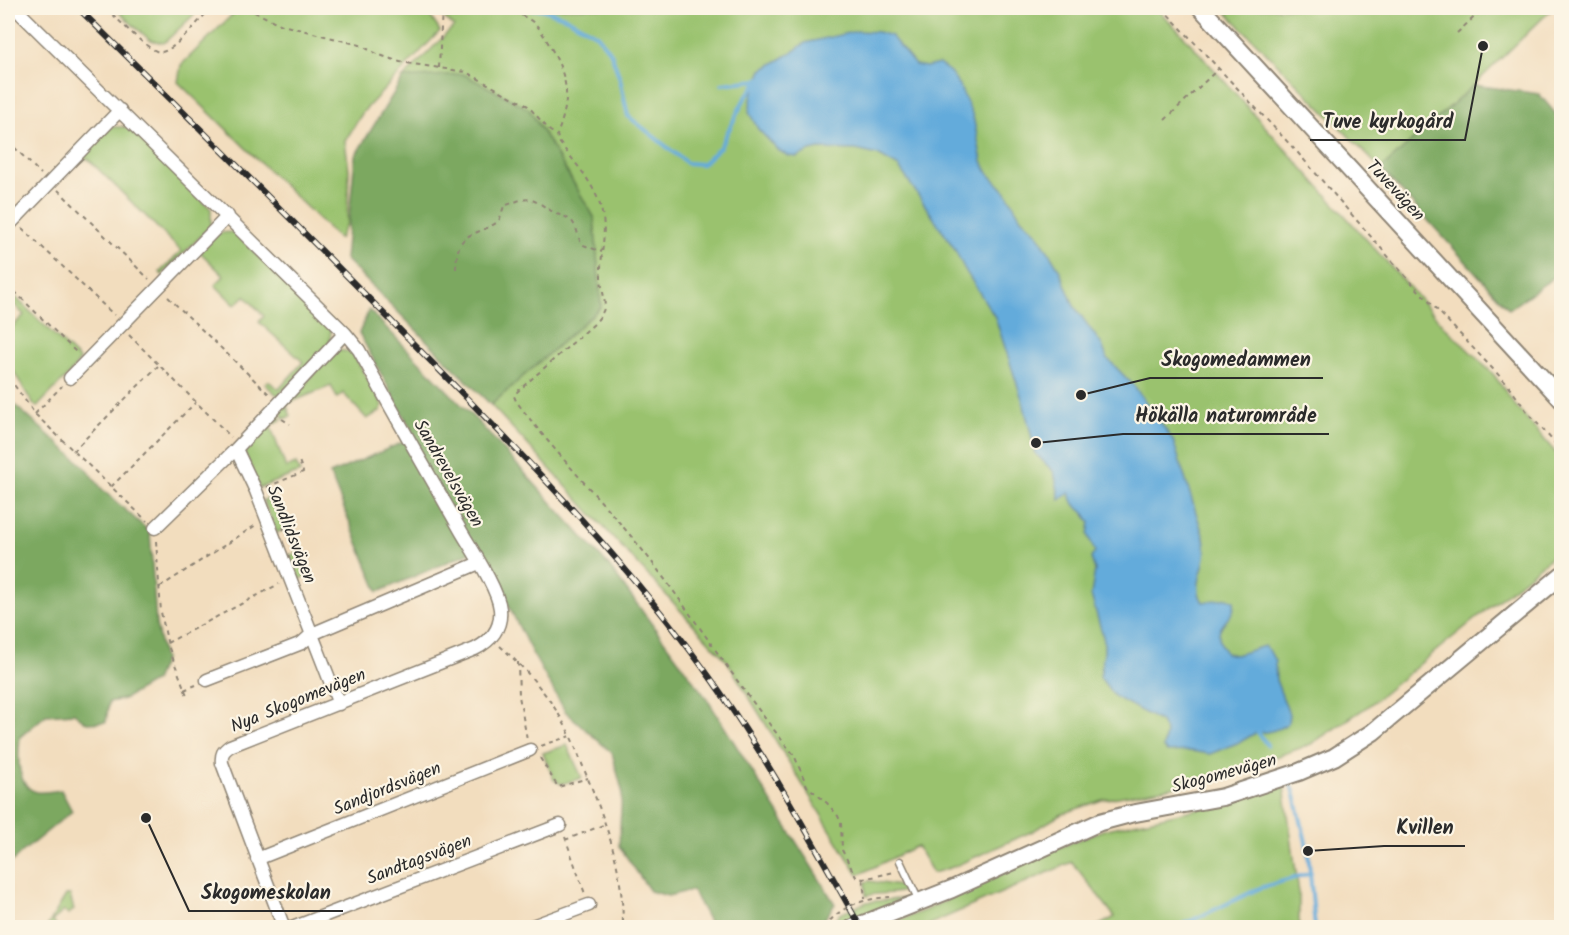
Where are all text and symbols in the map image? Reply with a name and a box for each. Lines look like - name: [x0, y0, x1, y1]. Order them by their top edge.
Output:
- callout: Tuve kyrkogård: [1310, 102, 1465, 140]
- text: Tuve kyrkogård: [1323, 107, 1455, 139]
- street label: Tuvevägen: [1358, 153, 1432, 229]
- callout: Skogomedammen: [1150, 340, 1323, 378]
- text: Skogomedammen: [1161, 345, 1311, 377]
- callout: Hökälla naturområde: [1123, 396, 1329, 434]
- text: Hökälla naturområde: [1135, 401, 1317, 433]
- street label: Sandrevelsvägen: [405, 414, 490, 533]
- street label: Sandlidsvägen: [258, 481, 324, 588]
- street label: Nya Skogomevägen: [226, 661, 371, 742]
- street label: Skogomevägen: [1169, 747, 1280, 802]
- street label: Sandjordsvägen: [329, 755, 446, 824]
- callout: Kvillen: [1384, 808, 1465, 846]
- text: Kvillen: [1396, 813, 1454, 845]
- street label: Sandtagsvägen: [363, 827, 476, 894]
- callout: Skogomeskolan: [189, 873, 343, 911]
- text: Skogomeskolan: [201, 878, 331, 910]

